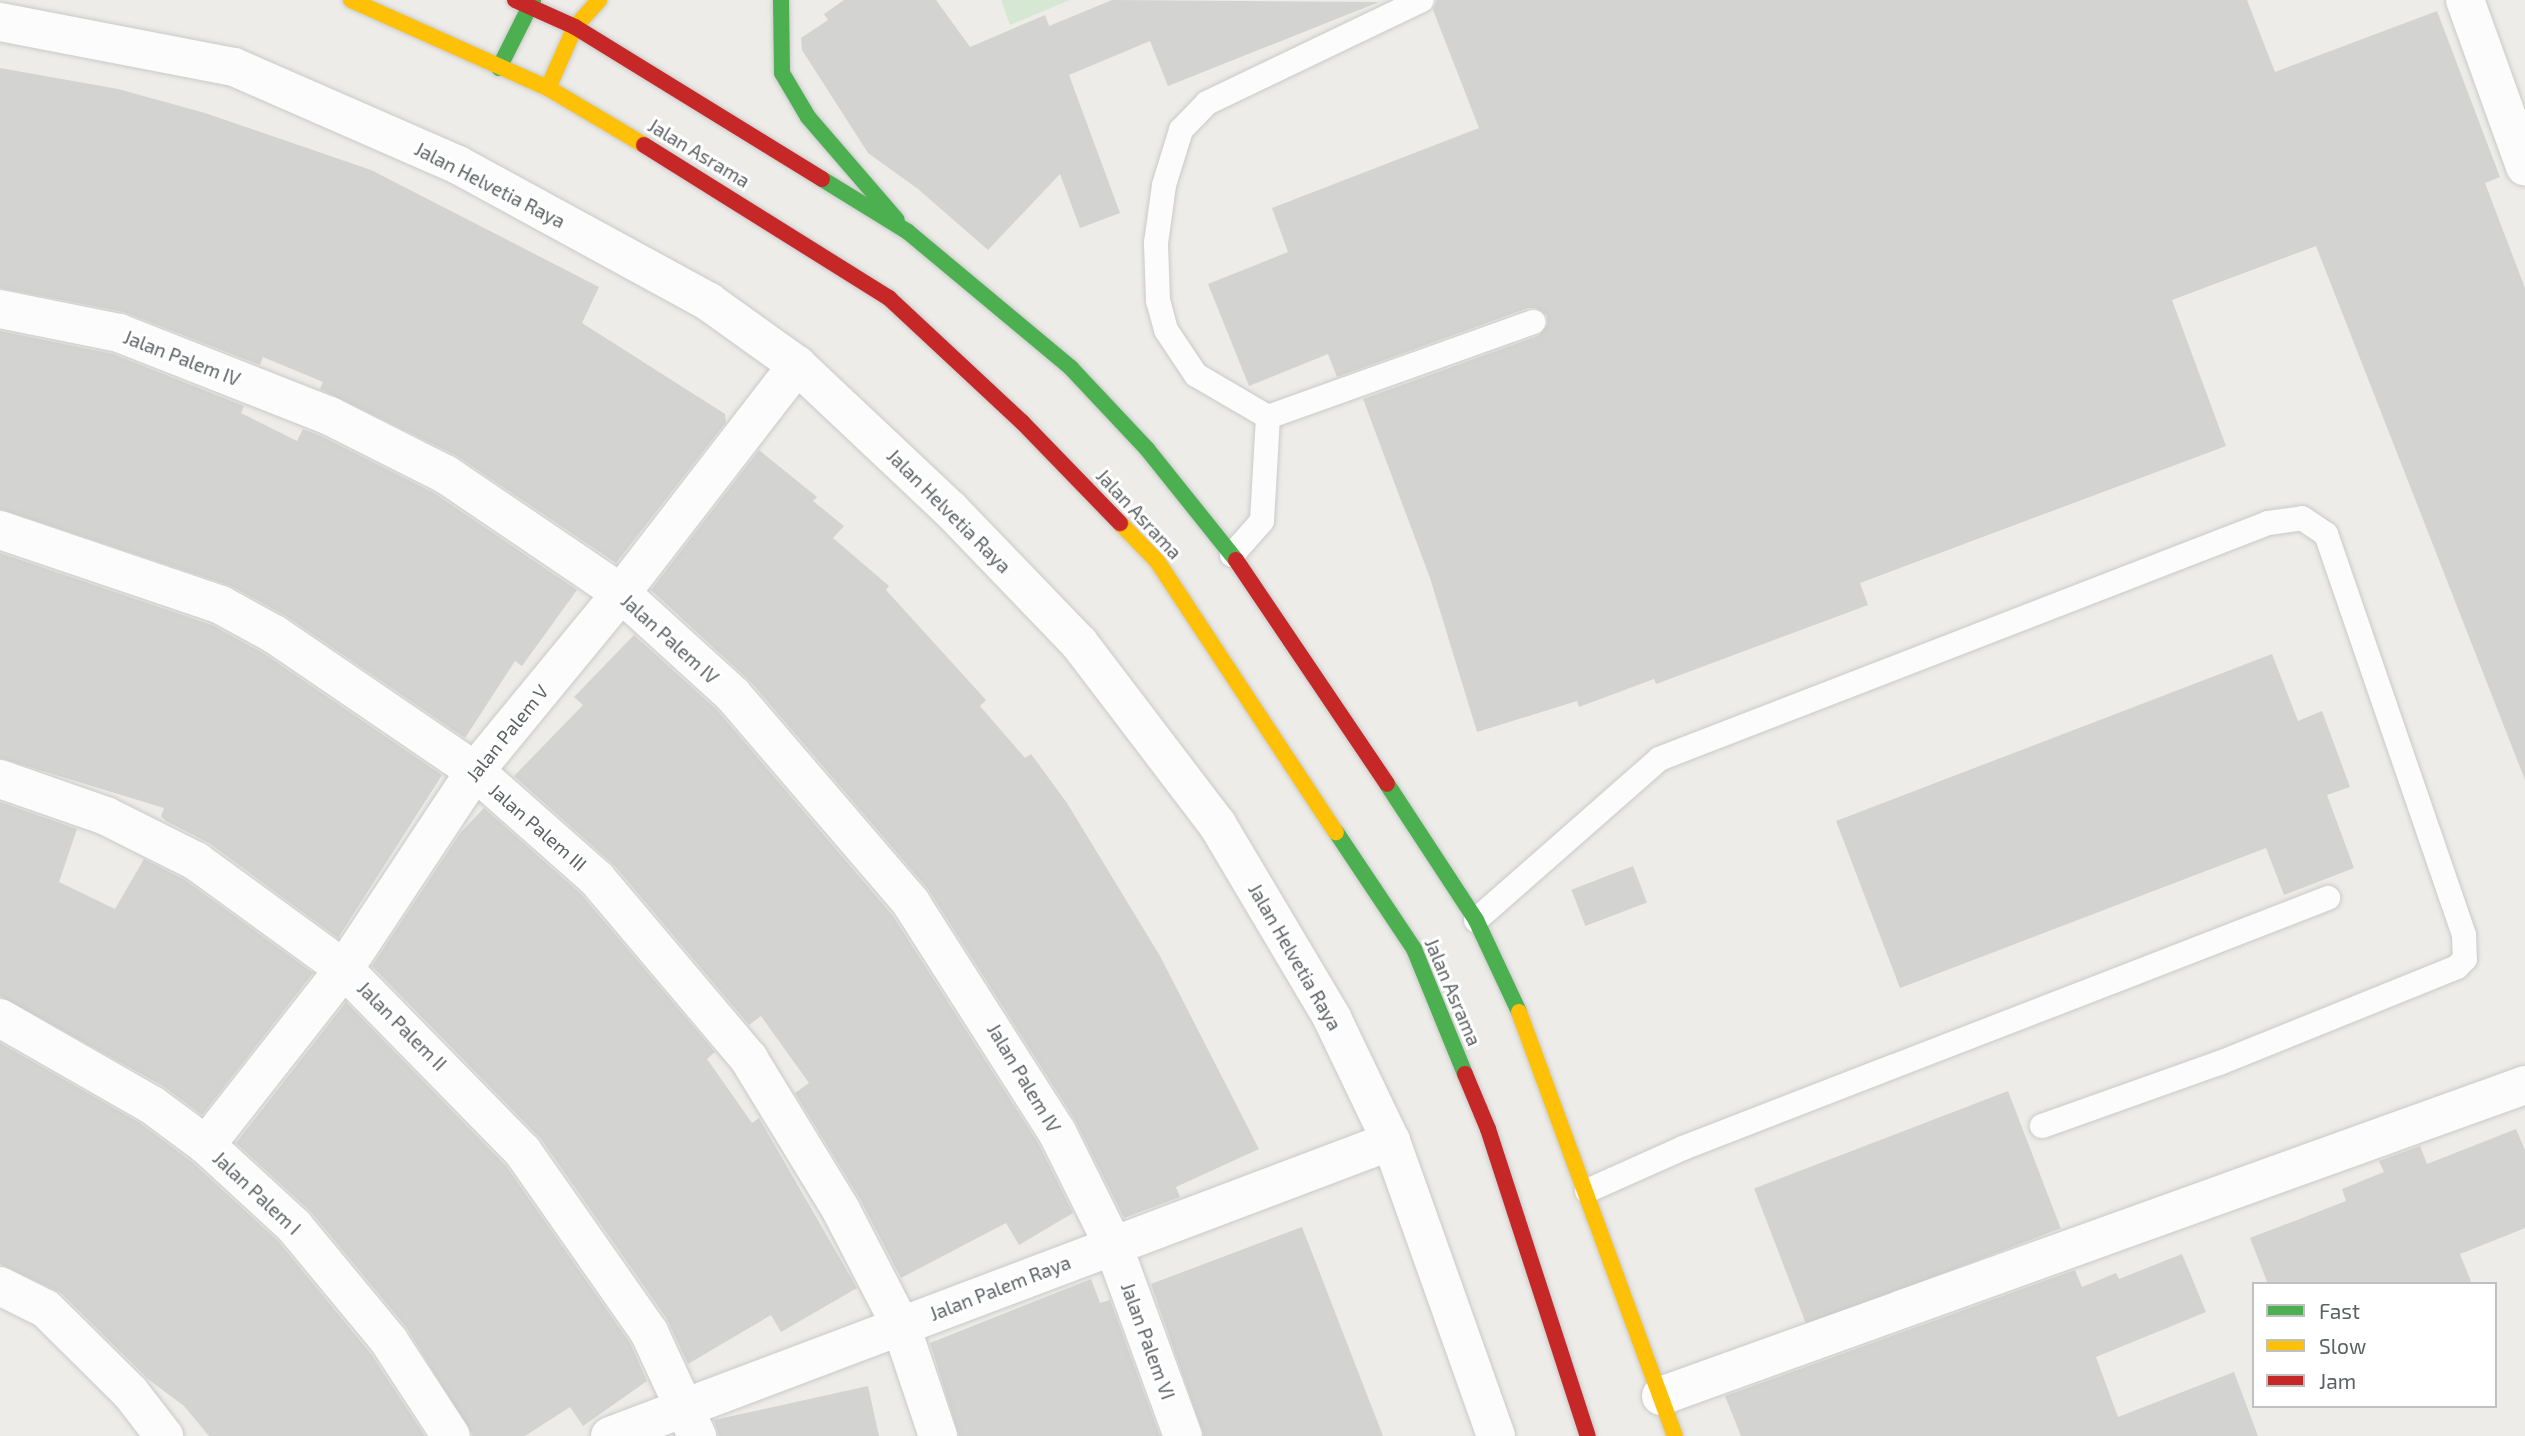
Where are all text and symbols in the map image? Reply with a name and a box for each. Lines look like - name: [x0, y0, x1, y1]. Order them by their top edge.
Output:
- street label: Jalan Asrama: [644, 114, 754, 192]
- street label: Jalan Helvetia Raya: [411, 137, 569, 233]
- street label: Jalan Palem IV: [120, 325, 244, 391]
- street label: Jalan Helvetia Raya: [882, 444, 1016, 578]
- street label: Jalan Asrama: [1092, 464, 1186, 564]
- street label: Jalan Palem IV: [617, 589, 723, 689]
- street label: Jalan Palem V: [461, 680, 553, 786]
- street label: Jalan Palem III: [485, 779, 591, 875]
- street label: Jalan Helvetia Raya: [1244, 880, 1346, 1034]
- street label: Jalan Asrama: [1420, 935, 1486, 1049]
- street label: Jalan Palem II: [353, 977, 451, 1075]
- street label: Jalan Palem IV: [983, 1019, 1065, 1137]
- street label: Jalan Palem I: [208, 1147, 306, 1239]
- street label: Jalan Palem Raya: [926, 1251, 1074, 1325]
- street label: Jalan Palem VI: [1116, 1279, 1180, 1403]
- legend: [2252, 1282, 2497, 1408]
- text: Fast: [2319, 1298, 2360, 1323]
- text: Slow: [2319, 1333, 2366, 1358]
- text: Jam: [2319, 1368, 2356, 1393]

